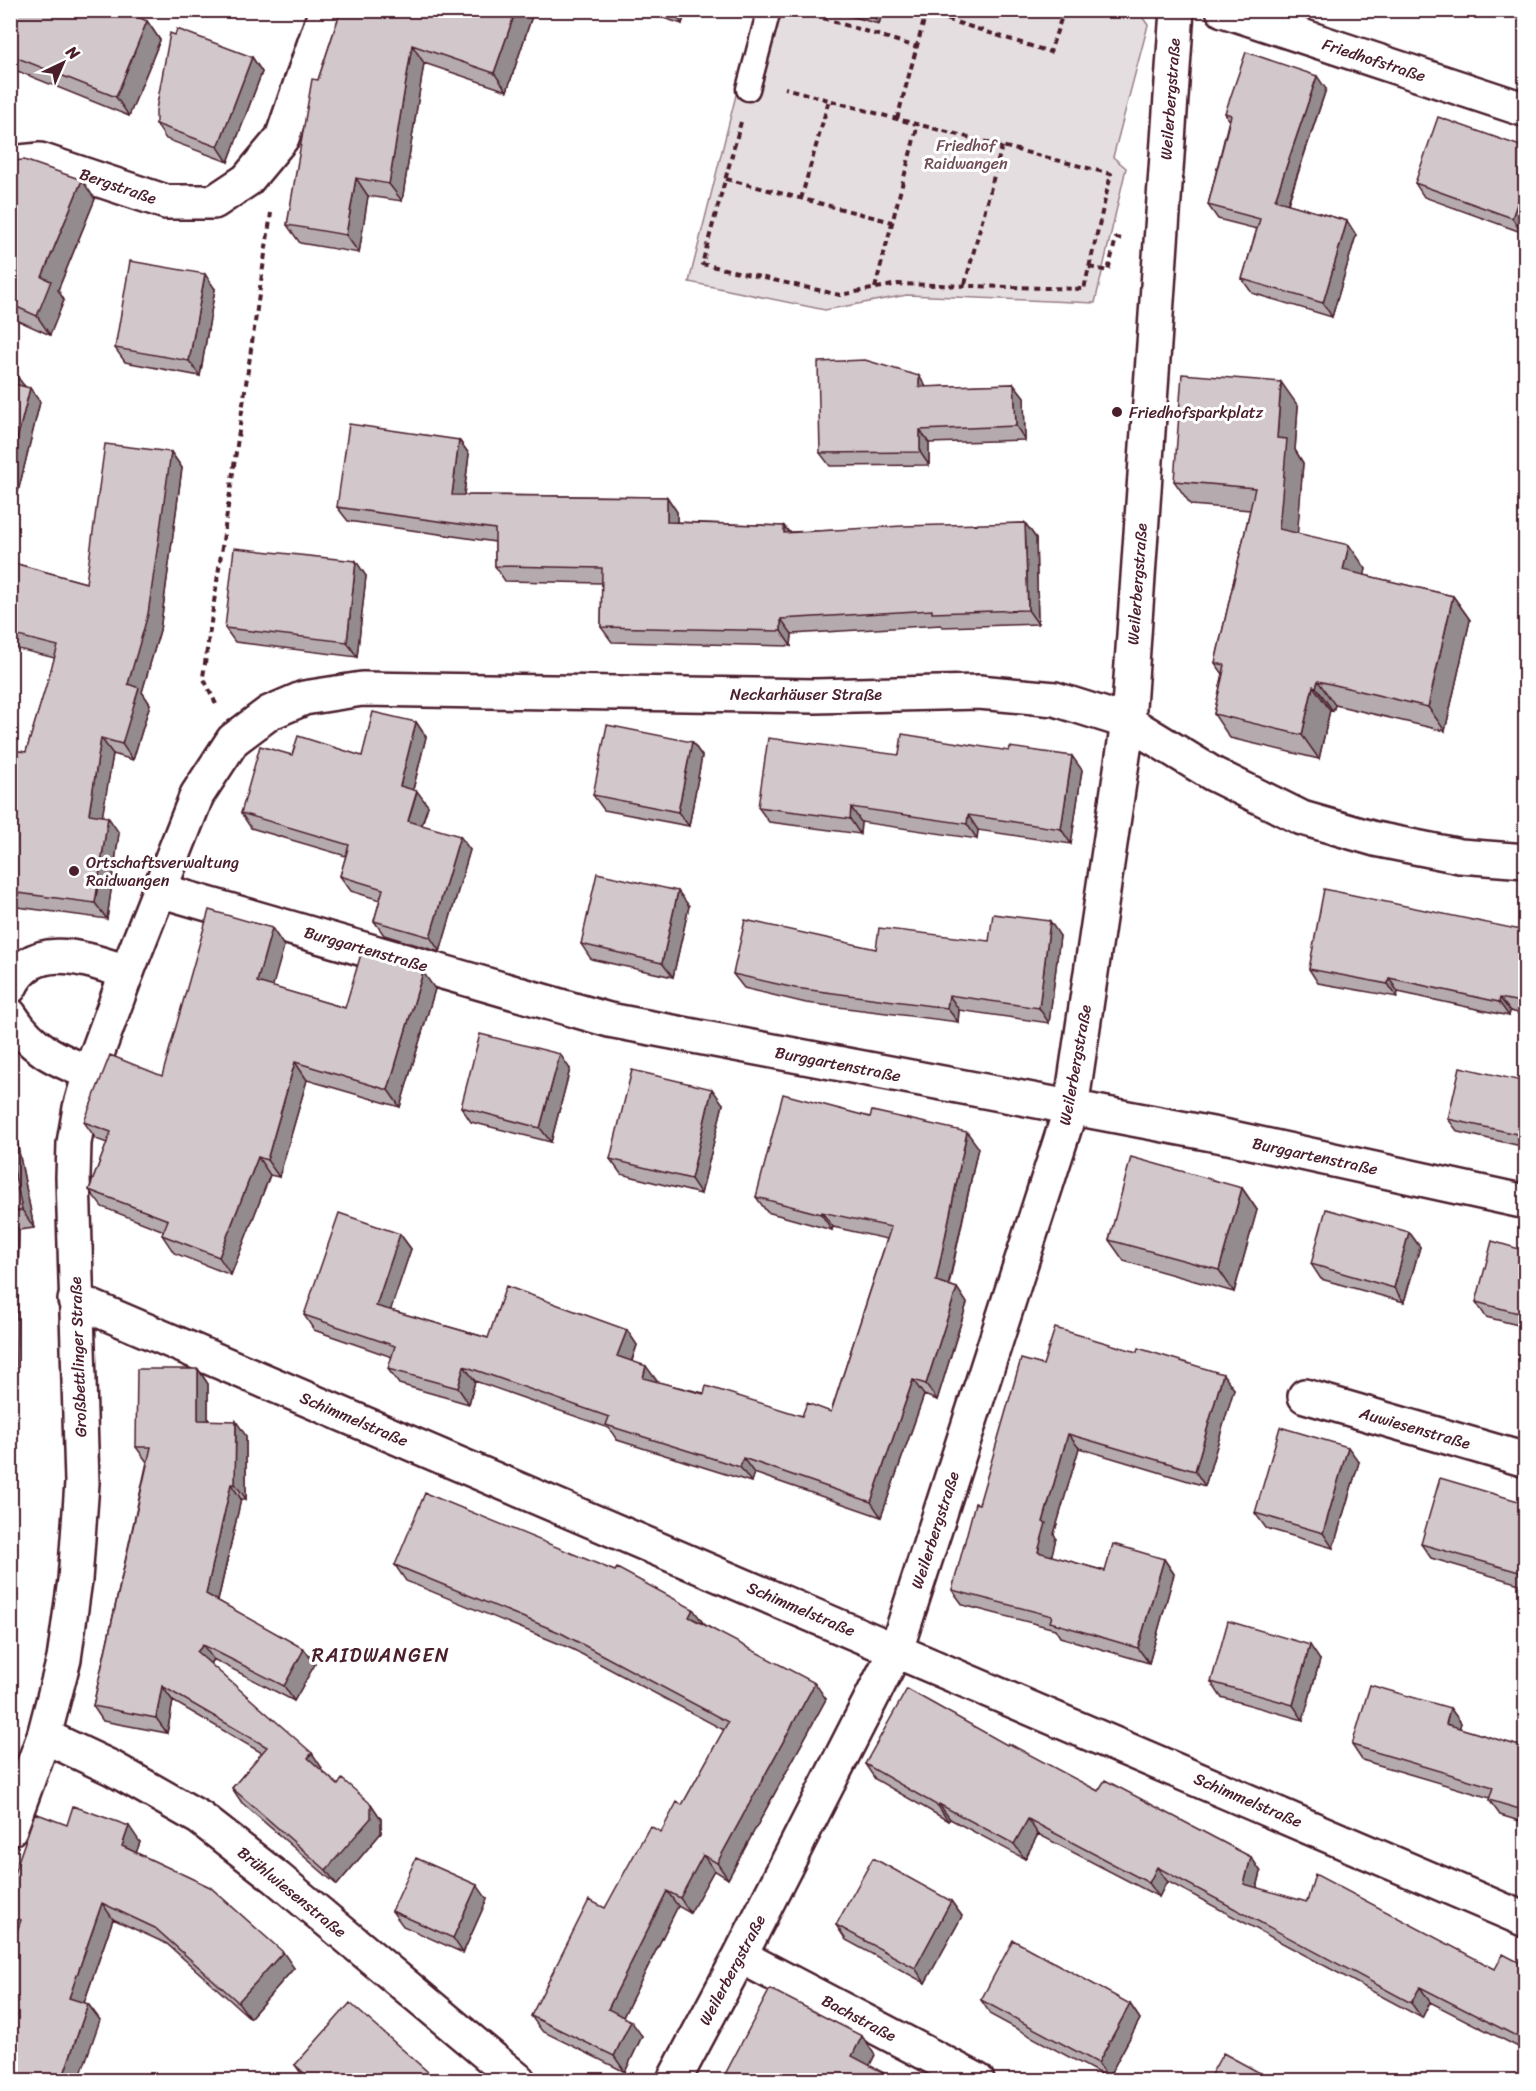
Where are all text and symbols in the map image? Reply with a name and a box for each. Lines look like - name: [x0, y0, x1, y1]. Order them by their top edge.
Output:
- street label: Friedhofstraße: [1318, 30, 1430, 90]
- north arrow: [33, 33, 93, 93]
- street label: Weilerbergstraße: [1151, 37, 1189, 161]
- text: N: [58, 38, 88, 67]
- park label: Friedhof Raidwangen: [924, 131, 1008, 178]
- street label: Bergstraße: [76, 159, 161, 213]
- place label: Friedhofsparkplatz: [1129, 398, 1264, 427]
- marker: Friedhofsparkplatz: [1110, 405, 1124, 419]
- street label: Weilerbergstraße: [1118, 522, 1156, 646]
- street label: Neckarhäuser Straße: [730, 680, 882, 709]
- place label: Ortschaftsverwaltung Raidwangen: [86, 848, 239, 895]
- marker: Ortschaftsverwaltung Raidwangen: [67, 864, 81, 878]
- street label: Burggartenstraße: [301, 917, 431, 981]
- street label: Weilerbergstraße: [1050, 1002, 1100, 1128]
- street label: Burggartenstraße: [773, 1038, 903, 1090]
- street label: Burggartenstraße: [1250, 1129, 1380, 1183]
- street label: Großbettlinger Straße: [61, 1276, 95, 1438]
- street label: Schimmelstraße: [295, 1383, 413, 1455]
- street label: Auwiesenstraße: [1355, 1398, 1474, 1458]
- street label: Weilerbergstraße: [902, 1467, 968, 1593]
- street label: Schimmelstraße: [742, 1573, 860, 1645]
- district label: RAIDWANGEN: [312, 1638, 450, 1673]
- street label: Schimmelstraße: [1189, 1764, 1307, 1836]
- street label: Brühlwiesenstraße: [231, 1839, 353, 1945]
- street label: Weilerbergstraße: [691, 1909, 774, 2031]
- street label: Bachstraße: [816, 1986, 902, 2050]

